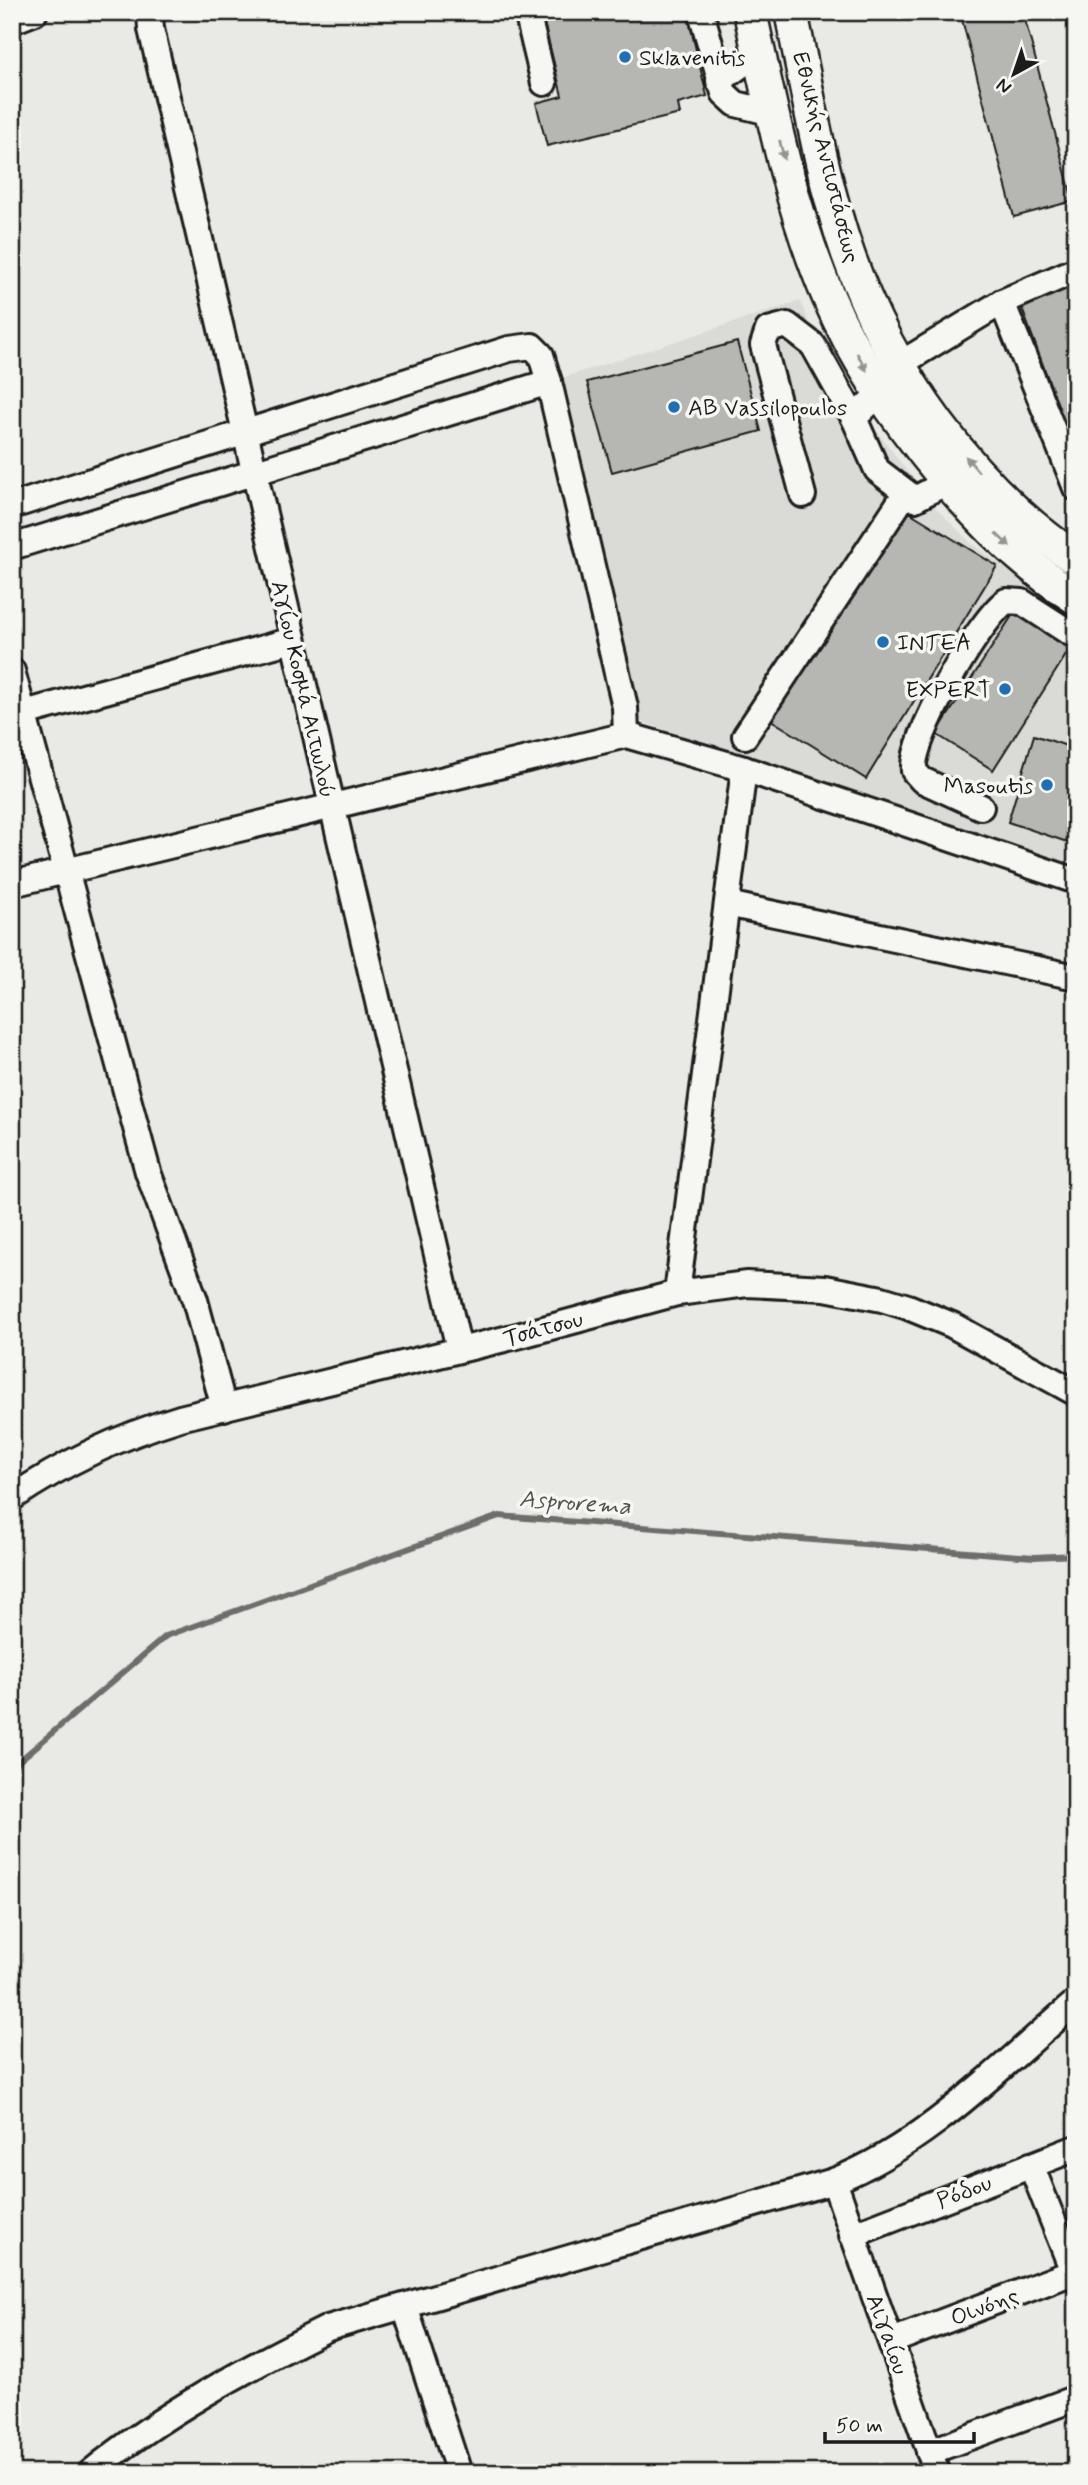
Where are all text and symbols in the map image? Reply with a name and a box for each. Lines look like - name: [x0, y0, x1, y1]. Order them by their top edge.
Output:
- north arrow: [979, 38, 1050, 108]
- place label: Sklavenitis: [639, 44, 745, 74]
- marker: Sklavenitis: [617, 49, 633, 65]
- street label: Εθνικής Αντιστάσεως: [784, 49, 866, 266]
- text: N: [991, 72, 1017, 100]
- one-way arrow: [777, 139, 788, 161]
- one-way arrow: [856, 353, 868, 372]
- place label: AB Vassilopoulos: [688, 394, 847, 424]
- marker: AB Vassilopoulos: [666, 399, 682, 415]
- one-way arrow: [964, 455, 980, 473]
- one-way arrow: [994, 532, 1012, 548]
- street label: Αγίου Κοσμά Αιτωλού: [262, 578, 342, 801]
- place label: INTEA: [897, 629, 971, 659]
- marker: INTEA: [875, 634, 891, 650]
- place label: EXPERT: [906, 676, 991, 706]
- marker: EXPERT: [997, 681, 1013, 697]
- place label: Masoutis: [944, 772, 1033, 802]
- marker: Masoutis: [1039, 777, 1055, 793]
- street label: Τσάτσου: [500, 1305, 587, 1355]
- water label: Asprorema: [518, 1484, 632, 1523]
- street label: Ρόδου: [933, 2169, 996, 2217]
- street label: Οινόης: [946, 2281, 1023, 2335]
- street label: Αιγαίου: [858, 2290, 914, 2379]
- scale bar: [825, 2401, 974, 2445]
- text: 50 m: [836, 2412, 883, 2440]

